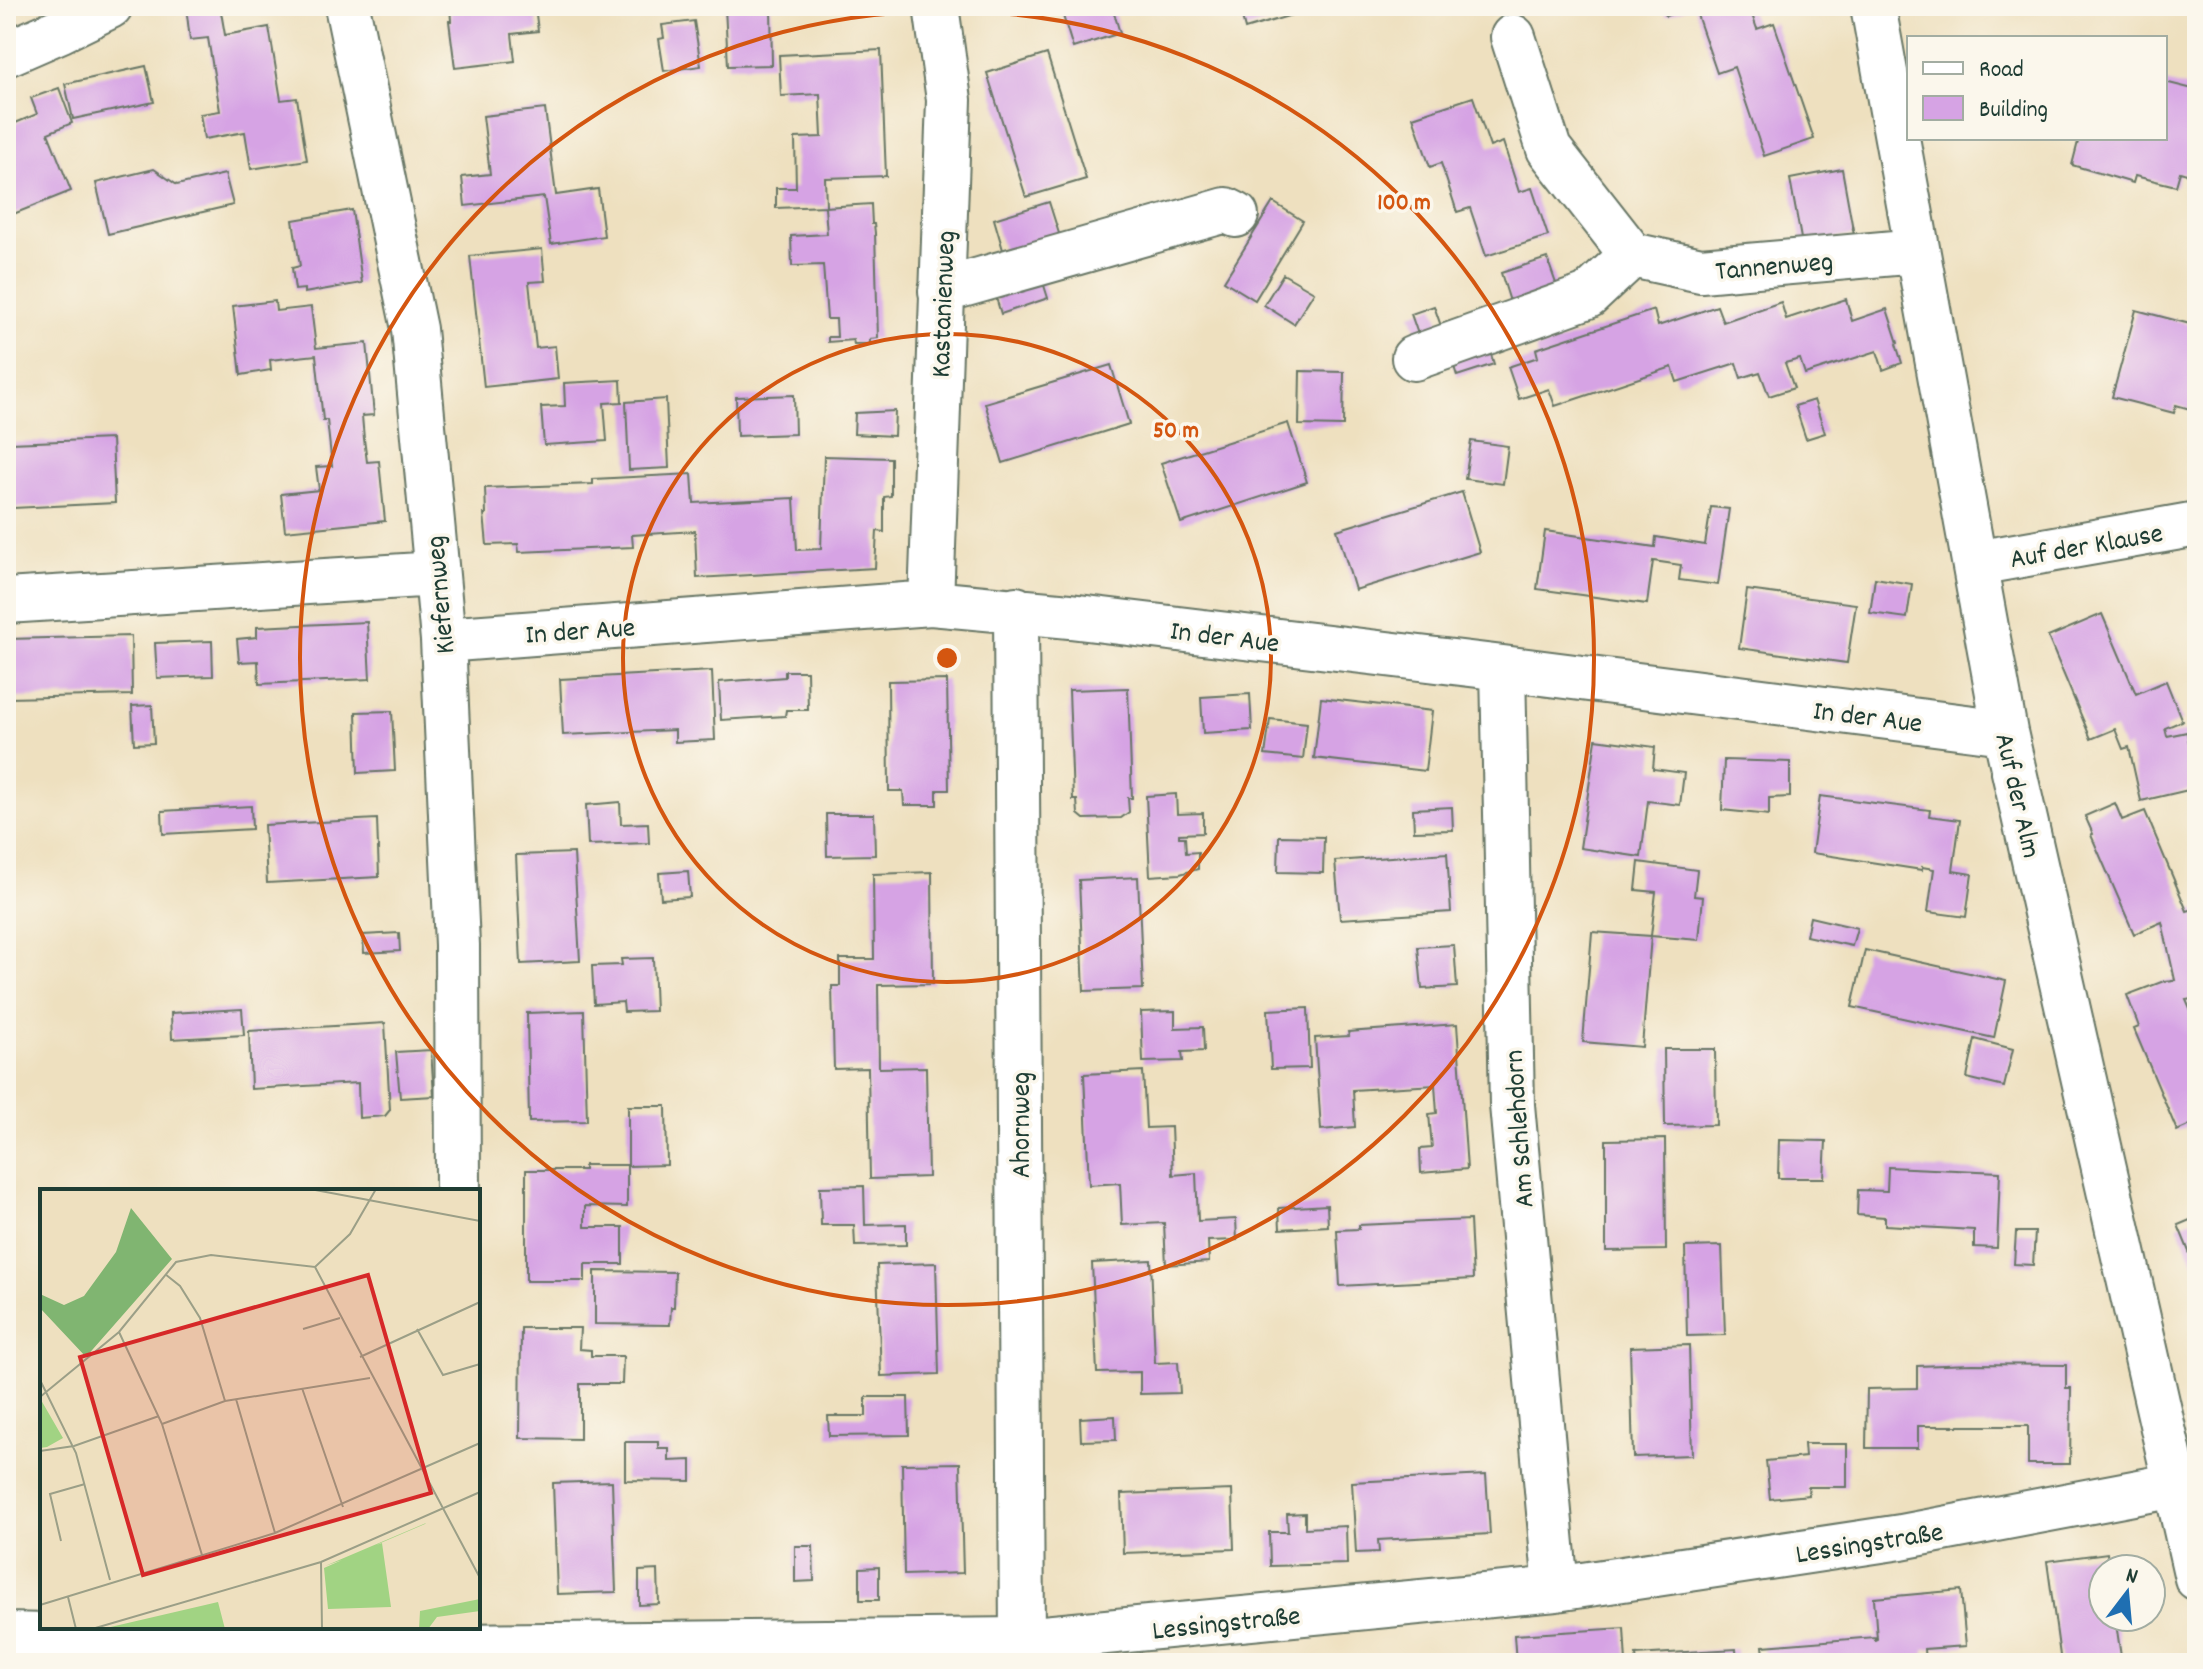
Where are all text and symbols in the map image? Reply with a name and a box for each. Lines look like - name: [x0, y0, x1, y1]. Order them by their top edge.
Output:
- legend: [1907, 36, 2167, 140]
- text: Road: [1979, 54, 2024, 88]
- text: Building: [1979, 94, 2048, 128]
- text: 100 m: [1377, 187, 1431, 221]
- street label: Kastanienweg: [923, 230, 969, 378]
- street label: Tannenweg: [1714, 244, 1835, 294]
- text: 50 m: [1153, 415, 1199, 449]
- street label: Auf der Klause: [2007, 516, 2167, 582]
- street label: Kiefernweg: [418, 534, 468, 655]
- street label: In der Aue: [524, 610, 637, 658]
- street label: In der Aue: [1167, 613, 1281, 667]
- centre of rings: [933, 644, 961, 672]
- street label: In der Aue: [1810, 693, 1924, 747]
- street label: Auf der Alm: [1981, 730, 2049, 863]
- street label: Am Schlehdorn: [1497, 1048, 1547, 1209]
- street label: Ahornweg: [1004, 1072, 1044, 1178]
- inset map: [40, 1189, 480, 1629]
- street label: Lessingstraße: [1793, 1515, 1946, 1577]
- north arrow: [2087, 1553, 2167, 1633]
- text: N: [2122, 1561, 2141, 1594]
- street label: Lessingstraße: [1150, 1598, 1303, 1654]

